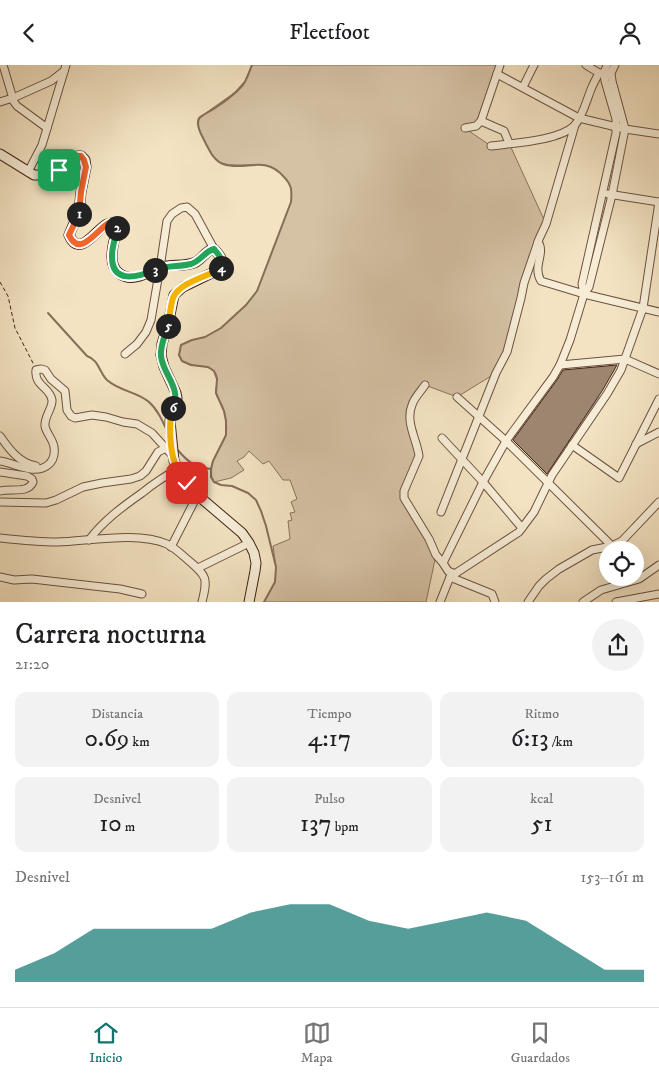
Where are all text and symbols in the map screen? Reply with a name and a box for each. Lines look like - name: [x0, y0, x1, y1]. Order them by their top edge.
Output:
- icon: back: [15, 19, 43, 47]
- text: Fleetfoot: [289, 19, 370, 46]
- icon: person: [616, 19, 644, 47]
- pin: [38, 149, 80, 191]
- icon: arrive: [45, 156, 73, 184]
- pin: 1: [66, 201, 92, 227]
- text: 1: [77, 205, 82, 223]
- pin: 2: [104, 215, 130, 241]
- text: 2: [114, 219, 121, 237]
- pin: 4: [208, 255, 234, 281]
- pin: 3: [142, 257, 168, 283]
- text: 4: [217, 259, 226, 277]
- text: 3: [153, 261, 158, 279]
- pin: 5: [156, 313, 180, 339]
- text: 5: [165, 317, 172, 335]
- pin: 6: [160, 395, 186, 421]
- text: 6: [170, 399, 177, 417]
- pin: [166, 462, 208, 504]
- icon: check: [173, 469, 201, 497]
- map controls: [599, 541, 644, 586]
- button: locate: [599, 541, 644, 586]
- text: Carrera nocturna: [15, 617, 206, 652]
- button: share: [592, 619, 644, 671]
- text: 21:20: [15, 654, 49, 674]
- text: Distancia: [91, 705, 143, 723]
- text: Tiempo: [307, 705, 352, 723]
- text: Ritmo: [525, 705, 559, 723]
- text: 0.69: [84, 723, 129, 754]
- text: 4:17: [308, 723, 351, 754]
- text: 6:13: [511, 723, 549, 754]
- text: km: [129, 733, 150, 751]
- text: /km: [549, 733, 573, 751]
- text: Desnivel: [93, 790, 141, 808]
- text: Pulso: [314, 790, 345, 808]
- text: kcal: [530, 790, 553, 808]
- text: 10: [99, 808, 122, 839]
- text: 137: [300, 808, 332, 839]
- text: 51: [531, 808, 553, 839]
- text: m: [122, 818, 135, 836]
- text: bpm: [332, 818, 359, 836]
- text: Desnivel: [15, 867, 70, 887]
- text: 153–161 m: [580, 867, 644, 887]
- tab: Inicio: [89, 1019, 122, 1067]
- tab: Mapa: [301, 1019, 332, 1067]
- tab: Guardados: [511, 1019, 570, 1067]

